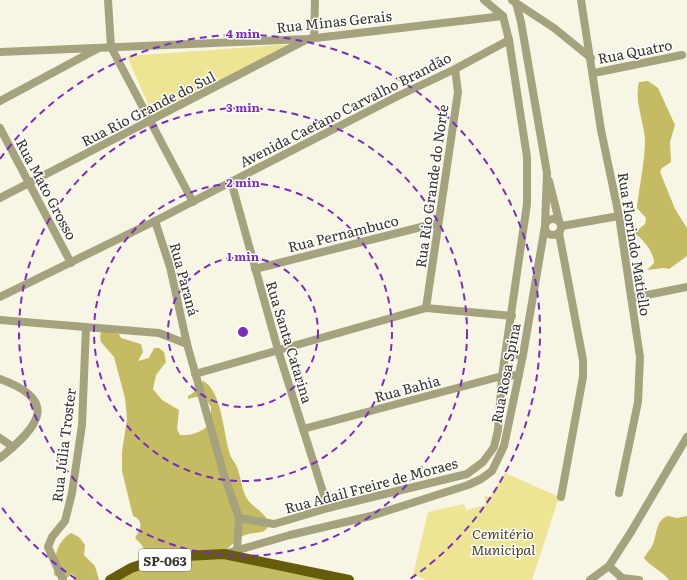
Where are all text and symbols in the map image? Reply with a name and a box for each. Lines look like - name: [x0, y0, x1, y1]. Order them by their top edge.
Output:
- street label: Rua Minas Gerais: [275, 5, 393, 37]
- text: 4 min: [226, 24, 261, 42]
- street label: Rua Quatro: [596, 34, 674, 68]
- street label: Avenida Caetano Carvalho Brandão: [236, 47, 454, 171]
- street label: Rua Rio Grande do Sul: [78, 65, 219, 151]
- text: 3 min: [226, 98, 261, 116]
- street label: Rua Rio Grande do Norte: [410, 103, 452, 269]
- street label: Rua Mato Grosso: [12, 135, 82, 243]
- street label: Rua Florindo Matiello: [614, 171, 656, 317]
- text: 2 min: [226, 173, 260, 191]
- street label: Rua Pernambuco: [286, 210, 400, 256]
- street label: Rua Paraná: [166, 240, 205, 318]
- text: 1 min: [227, 247, 260, 265]
- street label: Rua Santa Catarina: [262, 278, 318, 406]
- street label: Rua Rosa Spina: [485, 321, 525, 425]
- centre of rings: [236, 325, 250, 339]
- street label: Rua Bahia: [372, 370, 442, 406]
- street label: Rua Júlia Troster: [46, 387, 80, 503]
- street label: Rua Adail Freire de Moraes: [282, 452, 460, 518]
- park label: Cemitério Municipal: [471, 523, 535, 559]
- road number: SP-063: [139, 549, 191, 571]

